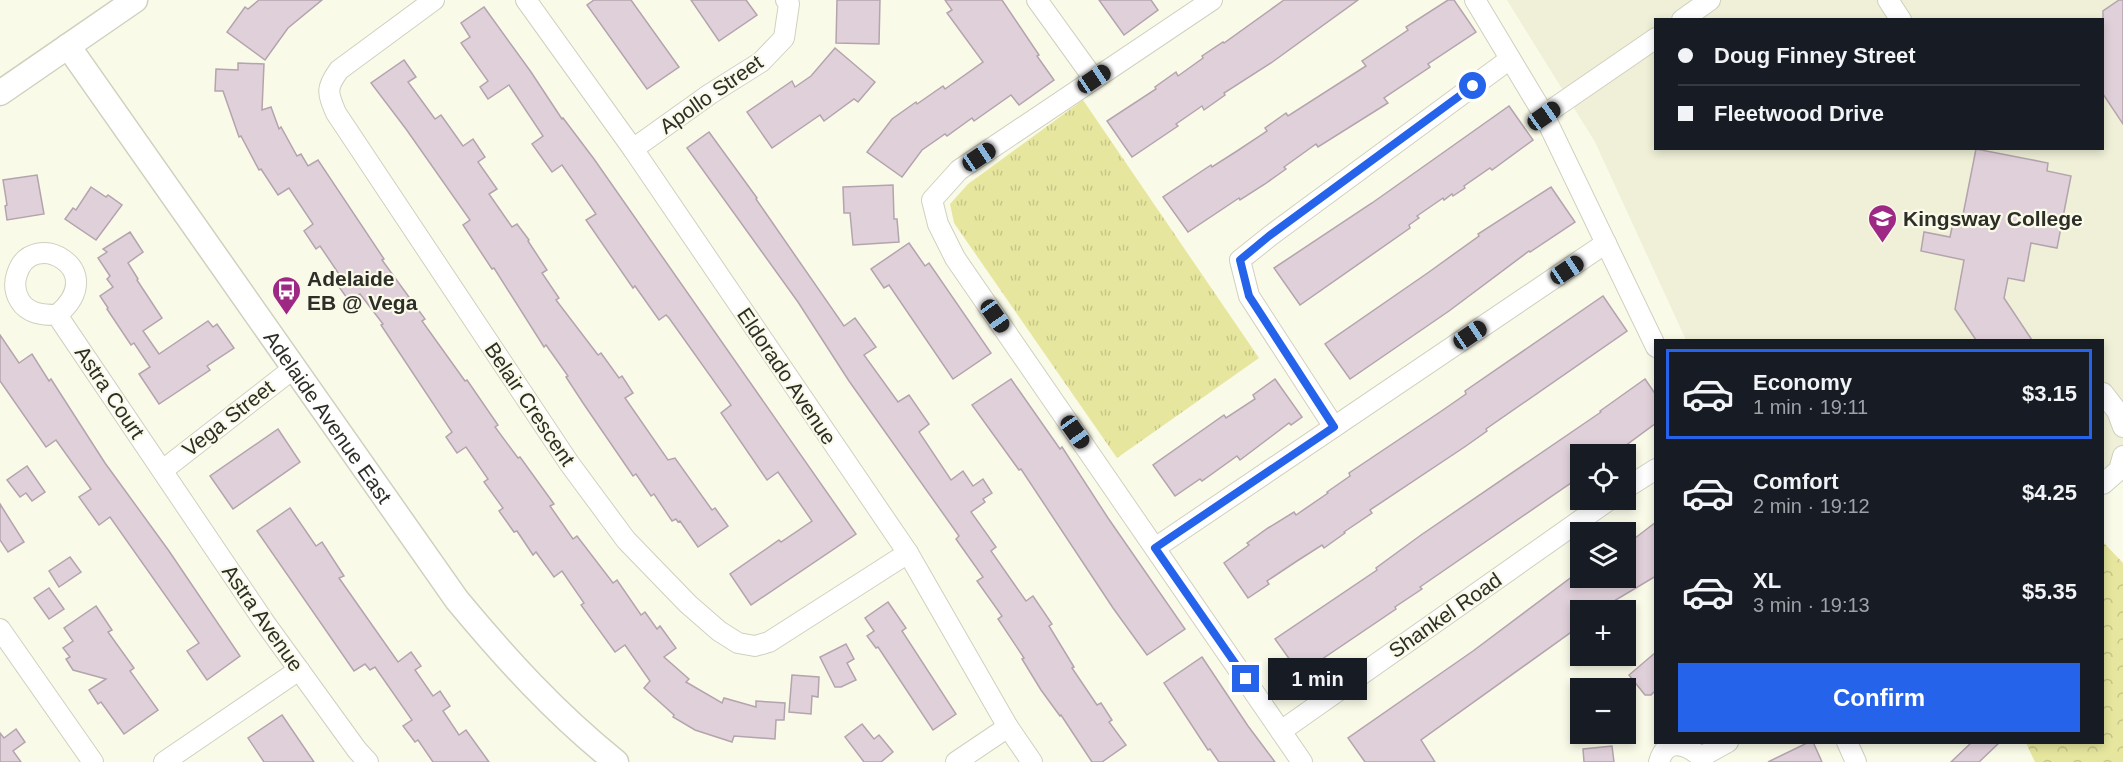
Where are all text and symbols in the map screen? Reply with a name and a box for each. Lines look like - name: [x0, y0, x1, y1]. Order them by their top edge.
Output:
- text: Doug Finney Street: [1714, 43, 1916, 68]
- street label: Apollo Street: [655, 50, 767, 138]
- car: [1074, 61, 1114, 97]
- route start: [1459, 72, 1486, 99]
- car: [1524, 98, 1564, 134]
- text: Fleetwood Drive: [1714, 101, 1884, 126]
- car: [959, 139, 999, 175]
- school or university icon: Kingsway College: [1866, 202, 1898, 244]
- place label: Kingsway College: [1903, 207, 2083, 230]
- car: [1547, 252, 1587, 288]
- place label: Adelaide EB @ Vega: [307, 267, 418, 314]
- bus stop icon: Adelaide EB @ Vega: [270, 274, 302, 316]
- car: [977, 296, 1013, 336]
- street label: Eldorado Avenue: [733, 303, 841, 449]
- car: [1450, 317, 1490, 353]
- street label: Adelaide Avenue East: [260, 326, 397, 507]
- street label: Belair Crescent: [480, 338, 580, 470]
- street label: Astra Court: [71, 342, 149, 443]
- icon: car: [1681, 367, 1735, 421]
- text: Economy: [1753, 370, 1852, 395]
- street label: Vega Street: [178, 375, 278, 461]
- text: $3.15: [2022, 381, 2077, 406]
- text: 1 min · 19:11: [1753, 396, 1868, 418]
- car: [1057, 412, 1093, 452]
- map controls: [1570, 444, 1636, 744]
- button: locate: [1570, 444, 1636, 510]
- icon: car: [1681, 466, 1735, 520]
- text: Comfort: [1753, 469, 1839, 494]
- text: $4.25: [2022, 480, 2077, 505]
- text: 2 min · 19:12: [1753, 495, 1870, 517]
- button: layers: [1570, 522, 1636, 588]
- street label: Astra Avenue: [218, 560, 308, 676]
- icon: car: [1681, 565, 1735, 619]
- street label: Shankel Road: [1384, 568, 1506, 662]
- text: XL: [1753, 568, 1781, 593]
- text: $5.35: [2022, 579, 2077, 604]
- text: 3 min · 19:13: [1753, 594, 1870, 616]
- button: +: [1570, 600, 1636, 666]
- callout: 1 min: [1267, 658, 1366, 700]
- button: Confirm: [1678, 663, 2080, 732]
- route end: [1232, 665, 1259, 692]
- text: 1 min: [1291, 668, 1344, 690]
- button: −: [1570, 678, 1636, 744]

